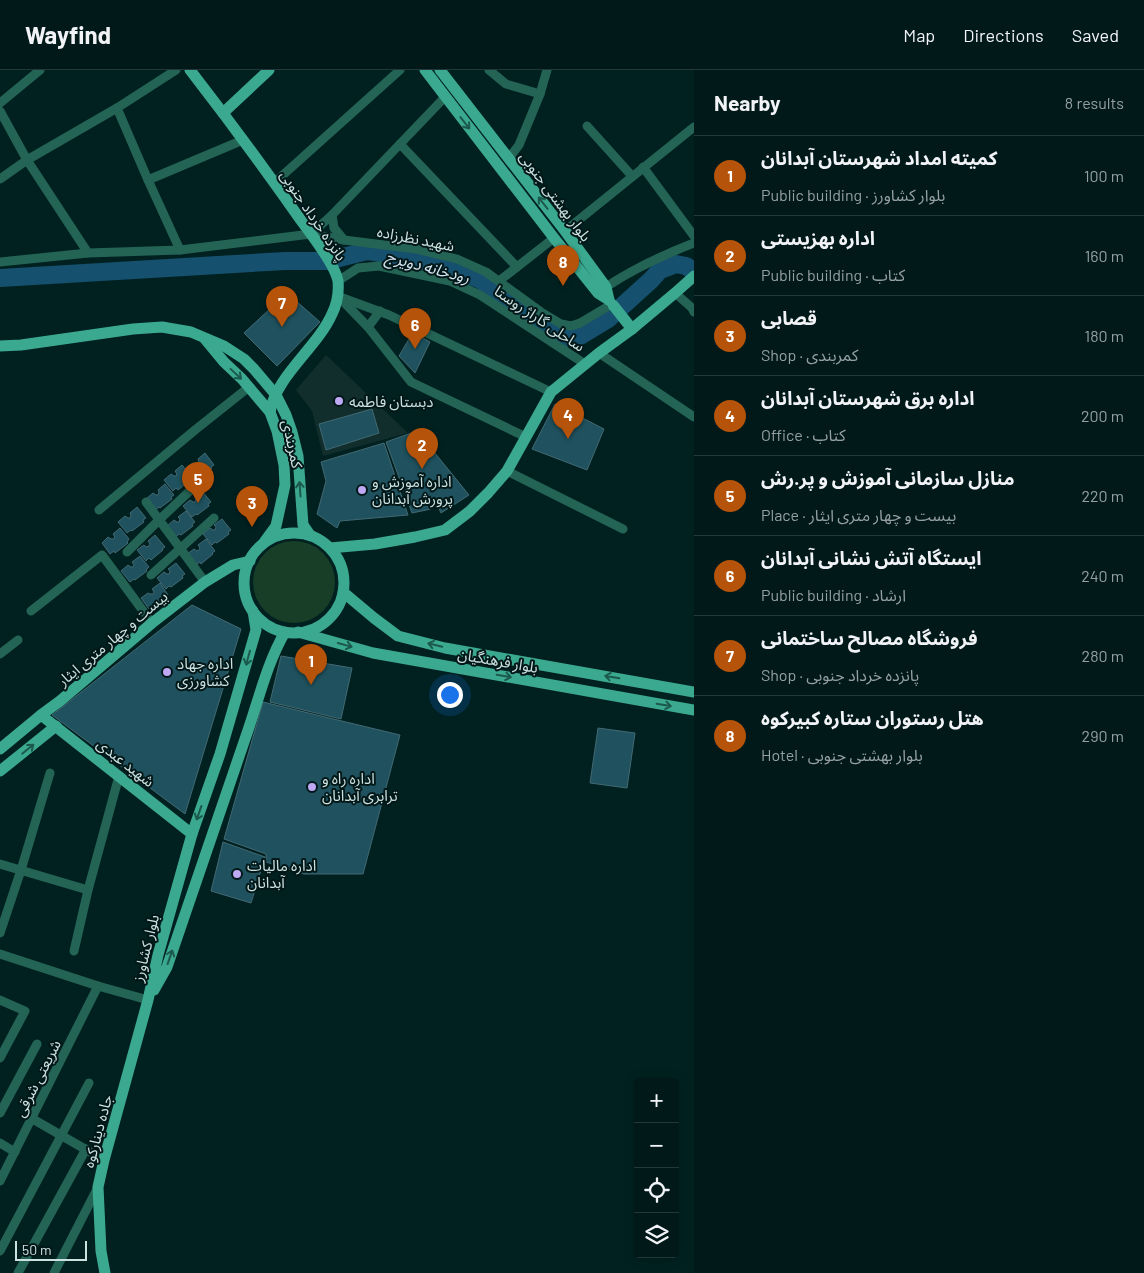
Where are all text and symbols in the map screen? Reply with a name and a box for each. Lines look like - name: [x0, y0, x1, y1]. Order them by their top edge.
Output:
- text: Wayfind: [25, 20, 111, 49]
- text: Map: [903, 24, 935, 46]
- text: Directions: [963, 24, 1044, 46]
- text: Saved: [1072, 24, 1119, 46]
- text: Nearby: [714, 90, 780, 115]
- text: 8 results: [1065, 93, 1124, 112]
- one-way arrow: [460, 116, 471, 129]
- text: کمیته امداد شهرستان آبدانان: [761, 146, 997, 169]
- street label: بلوار بهشتی جنوبی: [516, 148, 596, 245]
- street label: پانزده خرداد جنوبی: [275, 166, 351, 265]
- text: 1: [727, 166, 733, 185]
- text: 100 m: [1084, 166, 1124, 185]
- text: Public building · بلوار کشاورز: [761, 185, 945, 204]
- one-way arrow: [538, 196, 548, 210]
- street label: شهید نظرزاده: [376, 222, 456, 255]
- text: اداره بهزیستی: [761, 226, 875, 249]
- water label: رودخانه دویرج: [382, 245, 472, 290]
- pin: 8: [547, 245, 579, 286]
- text: 2: [726, 246, 734, 265]
- text: 160 m: [1085, 246, 1124, 265]
- text: Public building · کتاب: [761, 265, 905, 284]
- street label: ساحلی گاراژ روستا: [491, 281, 589, 356]
- pin: 7: [266, 286, 298, 327]
- text: قصابی: [761, 306, 817, 329]
- pin: 6: [399, 308, 431, 349]
- text: 3: [726, 326, 734, 345]
- text: 180 m: [1085, 326, 1124, 345]
- text: Shop · کمربندی: [761, 345, 858, 364]
- one-way arrow: [230, 368, 243, 380]
- text: اداره برق شهرستان آبدانان: [761, 386, 975, 409]
- place label: دبستان فاطمه: [349, 392, 433, 411]
- marker: دبستان فاطمه: [333, 395, 345, 407]
- pin: 4: [552, 398, 584, 439]
- text: 4: [725, 406, 735, 425]
- text: 200 m: [1081, 406, 1124, 425]
- street label: کمربندی: [278, 418, 307, 471]
- text: Office · کتاب: [761, 425, 846, 444]
- pin: 2: [406, 428, 438, 469]
- pin: 5: [182, 462, 214, 503]
- text: منازل سازمانی آموزش و پر.رش: [761, 466, 1014, 489]
- place label: اداره آموزش و پرورش آبدانان: [372, 472, 453, 509]
- one-way arrow: [296, 481, 305, 497]
- marker: اداره آموزش و پرورش آبدانان: [356, 484, 368, 496]
- pin: 3: [236, 486, 268, 527]
- text: 5: [726, 486, 734, 505]
- text: 220 m: [1081, 486, 1124, 505]
- text: Place · بیست و چهار متری ایثار: [761, 505, 956, 524]
- text: ایستگاه آتش نشانی آبدانان: [761, 546, 982, 569]
- text: 6: [726, 566, 734, 585]
- text: 240 m: [1081, 566, 1124, 585]
- text: Public building · ارشاد: [761, 585, 906, 604]
- street label: بیست و چهار متری ایثار: [53, 587, 172, 691]
- text: فروشگاه مصالح ساختمانی: [761, 626, 978, 649]
- one-way arrow: [427, 640, 443, 649]
- one-way arrow: [337, 641, 353, 651]
- pin: 1: [295, 644, 327, 685]
- street label: بلوار فرهنگیان: [456, 644, 540, 677]
- text: 7: [726, 646, 734, 665]
- text: 280 m: [1082, 646, 1124, 665]
- one-way arrow: [243, 650, 253, 666]
- place label: اداره جهاد کشاورزی: [177, 654, 233, 690]
- text: Shop · پانزده خرداد جنوبی: [761, 665, 919, 684]
- marker: اداره جهاد کشاورزی: [161, 666, 173, 678]
- one-way arrow: [496, 672, 512, 682]
- one-way arrow: [604, 672, 620, 682]
- your location: [437, 682, 463, 708]
- one-way arrow: [656, 701, 672, 711]
- text: هتل رستوران ستاره کبیرکوه: [761, 706, 984, 729]
- text: 8: [726, 726, 734, 745]
- text: 290 m: [1082, 726, 1124, 745]
- street label: شهید عبدی: [93, 734, 159, 791]
- one-way arrow: [21, 743, 34, 754]
- text: Hotel · بلوار بهشتی جنوبی: [761, 745, 923, 764]
- place label: اداره راه و ترابری آبدانان: [322, 769, 398, 805]
- marker: اداره راه و ترابری آبدانان: [306, 781, 318, 793]
- one-way arrow: [194, 805, 203, 820]
- place label: اداره مالیات آبدانان: [247, 856, 316, 892]
- marker: اداره مالیات آبدانان: [231, 868, 243, 880]
- street label: بلوار کشاورز: [128, 912, 163, 985]
- one-way arrow: [166, 950, 176, 966]
- street label: شریعتی شرقی: [10, 1036, 65, 1120]
- map controls: [634, 1078, 679, 1258]
- button: +: [634, 1078, 679, 1123]
- street label: جاده دینارکوه: [79, 1092, 116, 1170]
- button: −: [634, 1123, 679, 1168]
- button: locate: [634, 1168, 679, 1213]
- button: layers: [634, 1213, 679, 1258]
- scale bar: [15, 1238, 88, 1261]
- text: 50 m: [22, 1241, 51, 1258]

